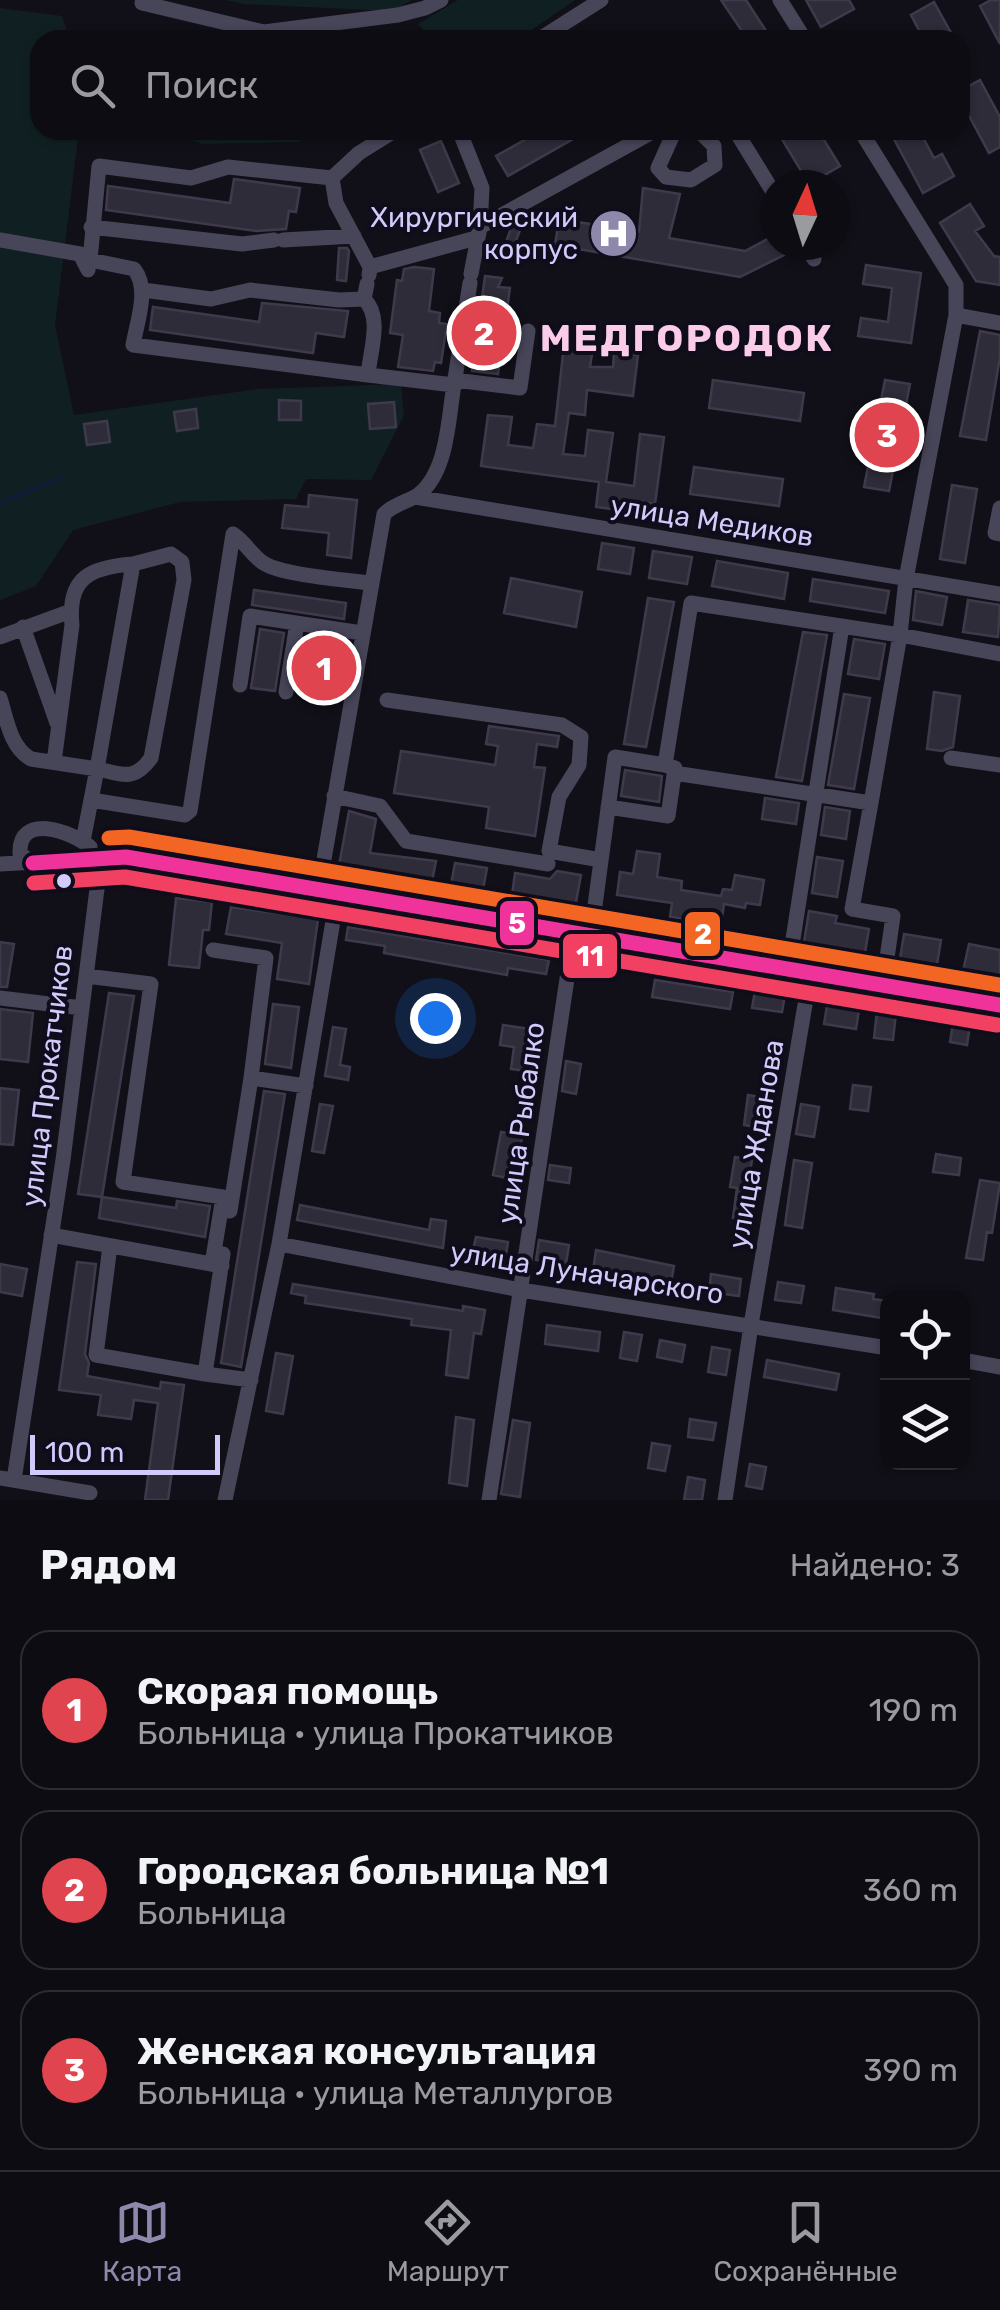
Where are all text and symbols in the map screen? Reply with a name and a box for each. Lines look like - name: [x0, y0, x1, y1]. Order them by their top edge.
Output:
- search box: [30, 30, 970, 140]
- icon: search: [65, 58, 120, 113]
- text: Поиск: [145, 62, 258, 108]
- north arrow: [760, 170, 850, 260]
- place label: Хирургический корпус: [370, 201, 578, 266]
- hospital icon: Хирургический корпус: [587, 207, 639, 259]
- pin: 2: [452, 296, 516, 370]
- district label: МЕДГОРОДОК: [540, 315, 834, 361]
- pin: 3: [854, 398, 920, 472]
- street label: улица Медиков: [608, 489, 816, 553]
- pin: 1: [292, 630, 356, 706]
- unlabelled marker: [54, 871, 74, 891]
- line badge: 5: [498, 899, 536, 947]
- text: 5: [508, 907, 526, 940]
- line badge: 2: [683, 910, 722, 958]
- text: 2: [694, 918, 712, 951]
- line badge: 11: [561, 932, 619, 980]
- text: 11: [576, 940, 604, 973]
- street label: улица Прокатчиков: [15, 943, 79, 1209]
- your location: [410, 993, 461, 1044]
- street label: улица Рыбалко: [490, 1020, 552, 1226]
- street label: улица Жданова: [721, 1037, 791, 1251]
- street label: улица Луначарского: [448, 1235, 726, 1311]
- map controls: [880, 1290, 970, 1470]
- button: locate: [880, 1290, 970, 1380]
- button: layers: [880, 1380, 970, 1470]
- scale bar: [30, 1430, 220, 1474]
- text: 100 m: [45, 1436, 124, 1469]
- text: Рядом: [40, 1540, 177, 1590]
- text: Найдено: 3: [790, 1546, 960, 1584]
- text: Скорая помощь: [137, 1668, 438, 1714]
- text: 1: [67, 1691, 82, 1729]
- text: 190 m: [869, 1691, 958, 1729]
- text: Больница · улица Прокатчиков: [137, 1714, 614, 1752]
- text: Городская больница №1: [137, 1848, 609, 1894]
- text: 2: [64, 1871, 85, 1909]
- text: 360 m: [863, 1871, 958, 1909]
- text: Больница: [137, 1894, 287, 1932]
- text: Женская консультация: [137, 2028, 597, 2074]
- text: 3: [64, 2051, 85, 2089]
- text: 390 m: [863, 2051, 958, 2089]
- text: Больница · улица Металлургов: [137, 2074, 614, 2112]
- tab: Карта: [102, 2195, 182, 2288]
- tab: Маршрут: [387, 2195, 509, 2288]
- tab: Сохранённые: [713, 2195, 898, 2288]

